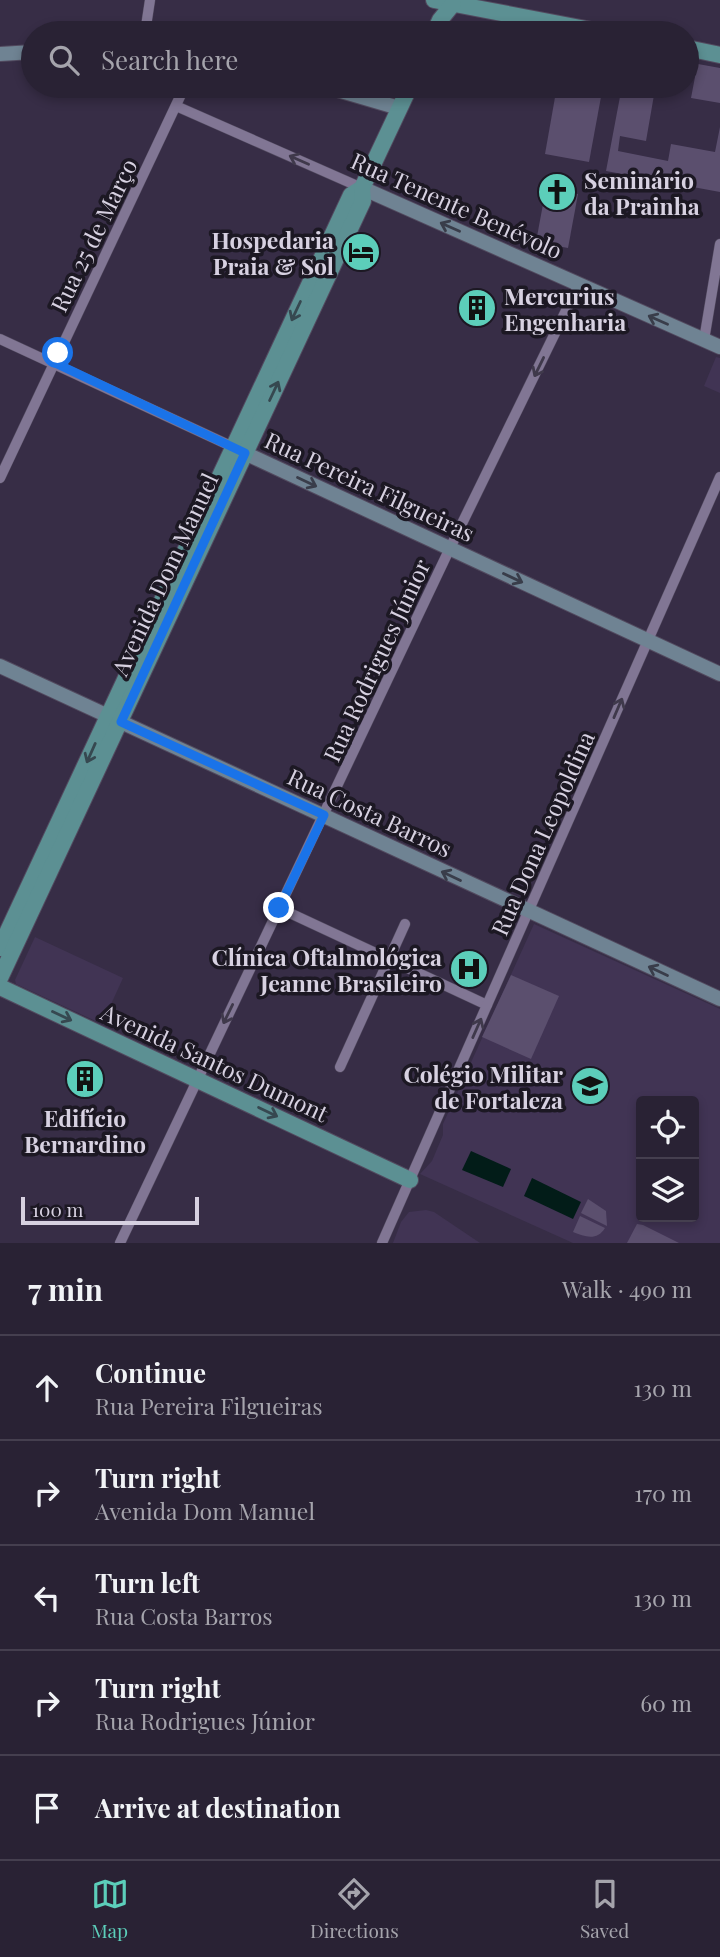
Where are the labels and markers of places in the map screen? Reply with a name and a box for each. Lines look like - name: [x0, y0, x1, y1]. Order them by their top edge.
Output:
- place label: Seminário da Prainha: [584, 164, 700, 221]
- church icon: Seminário da Prainha: [536, 171, 578, 213]
- place label: Hospedaria Praia & Sol: [211, 224, 334, 281]
- hotel icon: Hospedaria Praia & Sol: [340, 231, 382, 273]
- place label: Mercurius Engenharia: [504, 280, 626, 337]
- building icon: Mercurius Engenharia: [456, 287, 498, 329]
- place label: Clínica Oftalmológica Jeanne Brasileiro: [211, 941, 442, 998]
- hospital icon: Clínica Oftalmológica Jeanne Brasileiro: [448, 948, 490, 990]
- building icon: Edifício Bernardino: [64, 1058, 106, 1100]
- place label: Colégio Militar de Fortaleza: [403, 1058, 563, 1115]
- school or university icon: Colégio Militar de Fortaleza: [569, 1065, 611, 1107]
- place label: Edifício Bernardino: [24, 1102, 146, 1159]

